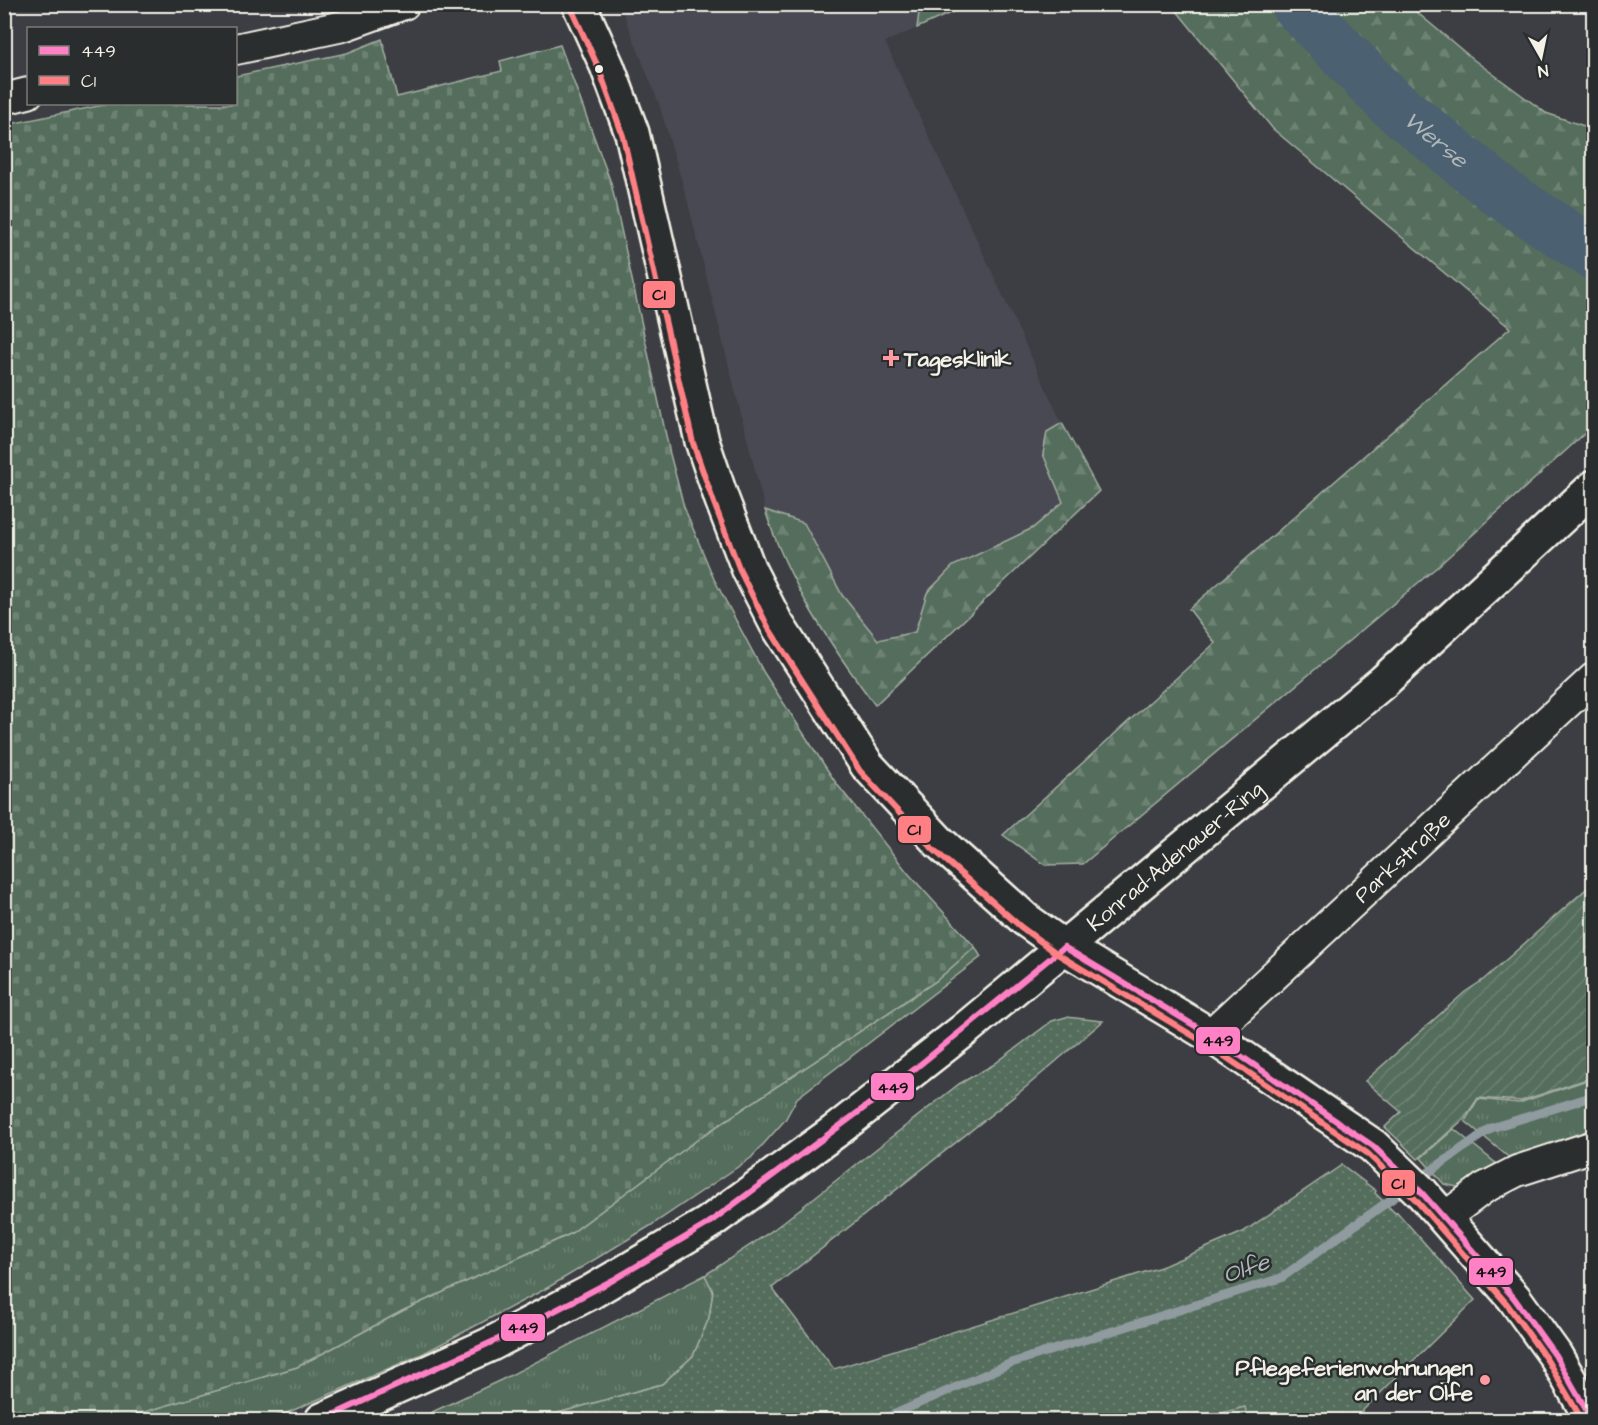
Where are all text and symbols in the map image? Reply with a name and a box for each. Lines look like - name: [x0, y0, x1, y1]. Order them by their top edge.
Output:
- legend: [27, 27, 237, 105]
- north arrow: [1511, 27, 1571, 87]
- text: 449: [81, 39, 116, 64]
- text: N: [1537, 59, 1550, 82]
- unlabelled marker: [593, 63, 605, 75]
- text: C1: [81, 69, 96, 94]
- water label: Werse: [1396, 104, 1475, 177]
- line badge: C1: [642, 280, 676, 309]
- text: C1: [652, 284, 667, 306]
- place label: Tagesklinik: [903, 344, 1012, 376]
- marker: Tagesklinik: [882, 349, 900, 367]
- street label: Konrad-Adenauer-Ring: [1080, 774, 1271, 939]
- street label: Parkstraße: [1348, 805, 1458, 911]
- line badge: C1: [897, 815, 932, 844]
- text: C1: [907, 819, 922, 841]
- line badge: 449: [1195, 1026, 1241, 1055]
- text: 449: [1203, 1030, 1233, 1052]
- line badge: 449: [870, 1072, 915, 1101]
- text: 449: [878, 1077, 908, 1099]
- line badge: C1: [1381, 1169, 1416, 1197]
- text: C1: [1391, 1173, 1406, 1195]
- water label: Olfe: [1219, 1245, 1275, 1293]
- line badge: 449: [1468, 1257, 1514, 1286]
- text: 449: [1476, 1261, 1506, 1283]
- line badge: 449: [500, 1313, 546, 1342]
- text: 449: [508, 1317, 538, 1339]
- place label: Pflegeferienwohnungen an der Olfe: [1235, 1353, 1473, 1409]
- marker: Pflegeferienwohnungen an der Olfe: [1478, 1373, 1492, 1387]

